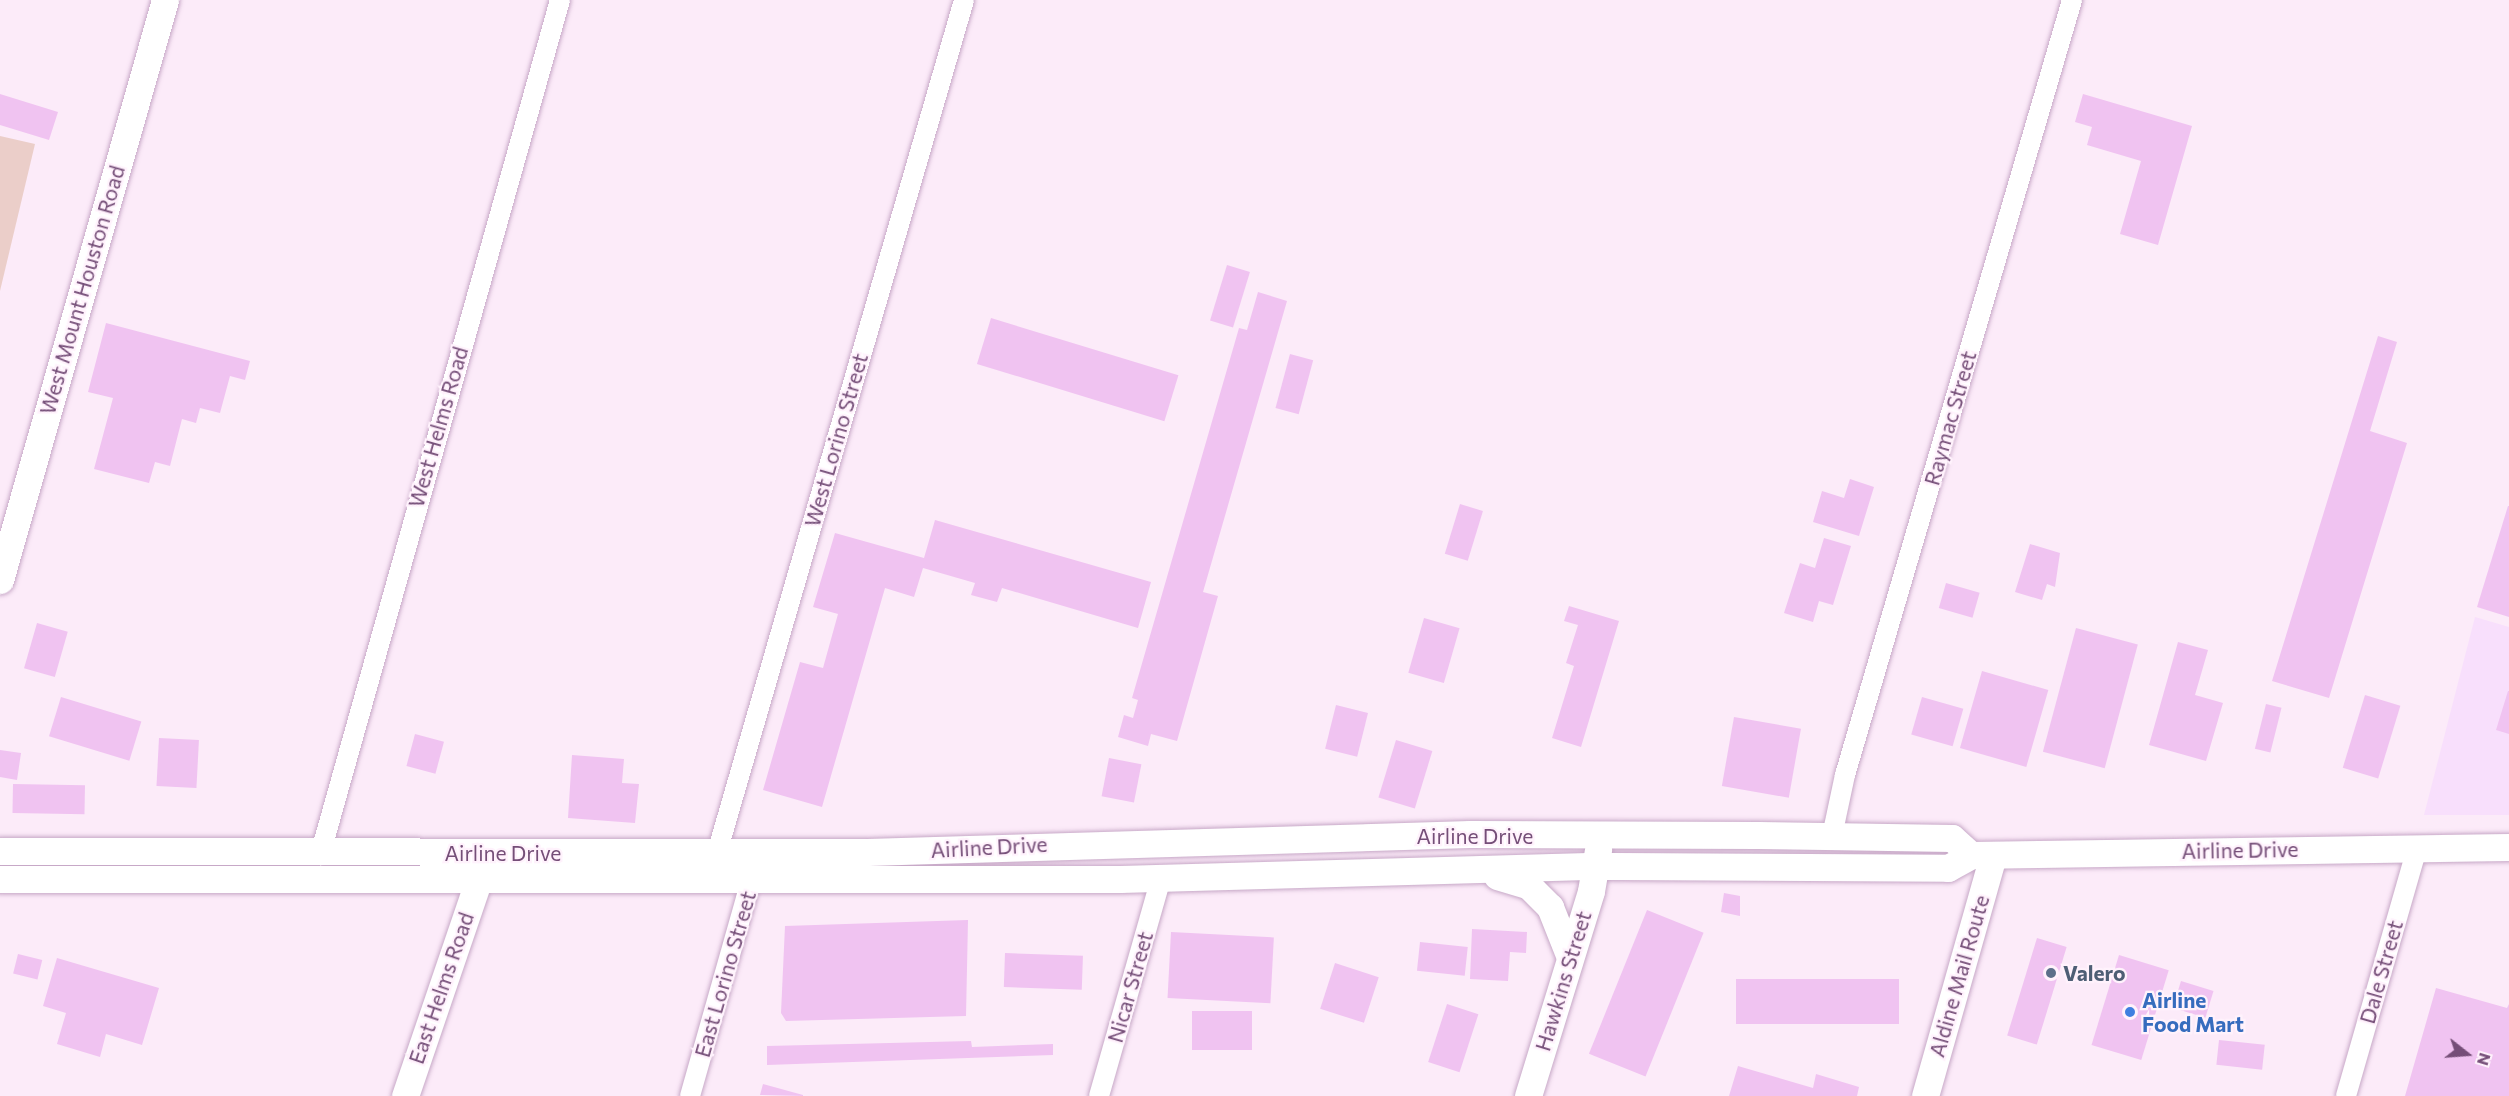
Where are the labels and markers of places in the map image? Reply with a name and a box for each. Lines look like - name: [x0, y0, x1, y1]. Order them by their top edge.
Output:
- place label: Valero: [2063, 960, 2125, 986]
- marker: Valero: [2044, 966, 2058, 980]
- place label: Airline Food Mart: [2142, 987, 2244, 1037]
- marker: Airline Food Mart: [2123, 1005, 2137, 1019]

